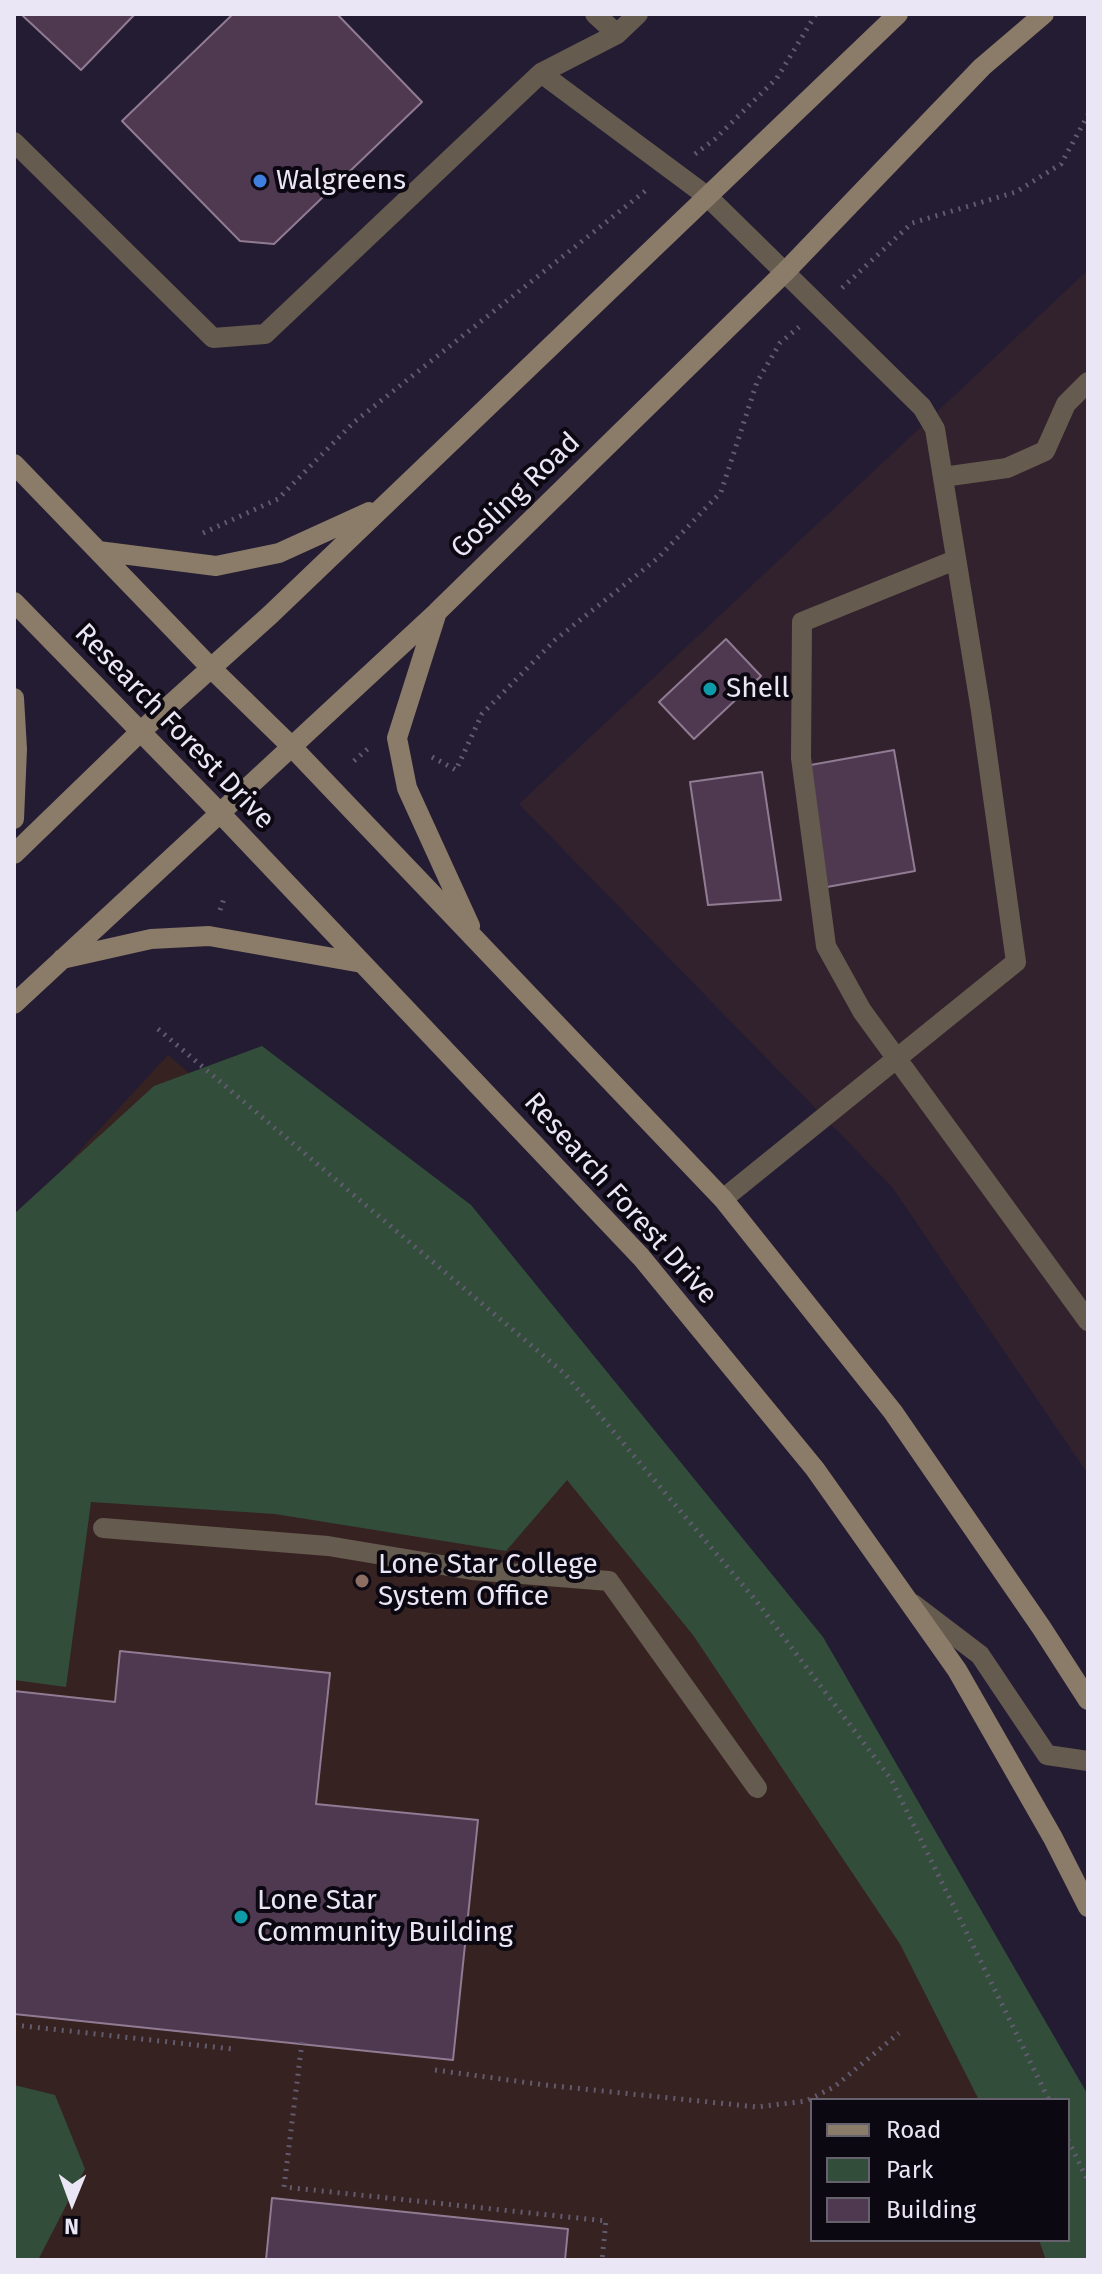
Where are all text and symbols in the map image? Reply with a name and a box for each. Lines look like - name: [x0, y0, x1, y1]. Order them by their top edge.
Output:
- place label: Walgreens: [276, 164, 406, 198]
- marker: Walgreens: [251, 172, 269, 190]
- street label: Gosling Road: [445, 426, 587, 566]
- street label: Research Forest Drive: [67, 617, 281, 837]
- place label: Shell: [726, 672, 789, 706]
- marker: Shell: [701, 680, 719, 698]
- street label: Research Forest Drive: [516, 1086, 724, 1312]
- place label: Lone Star College System Office: [378, 1548, 598, 1614]
- marker: Lone Star College System Office: [353, 1572, 371, 1590]
- place label: Lone Star Community Building: [257, 1884, 513, 1950]
- marker: Lone Star Community Building: [232, 1908, 250, 1926]
- legend: [810, 2098, 1070, 2242]
- text: Road: [886, 2116, 941, 2144]
- text: Park: [886, 2156, 933, 2184]
- north arrow: [32, 2162, 112, 2242]
- text: Building: [886, 2196, 976, 2224]
- text: N: [64, 2213, 79, 2240]

